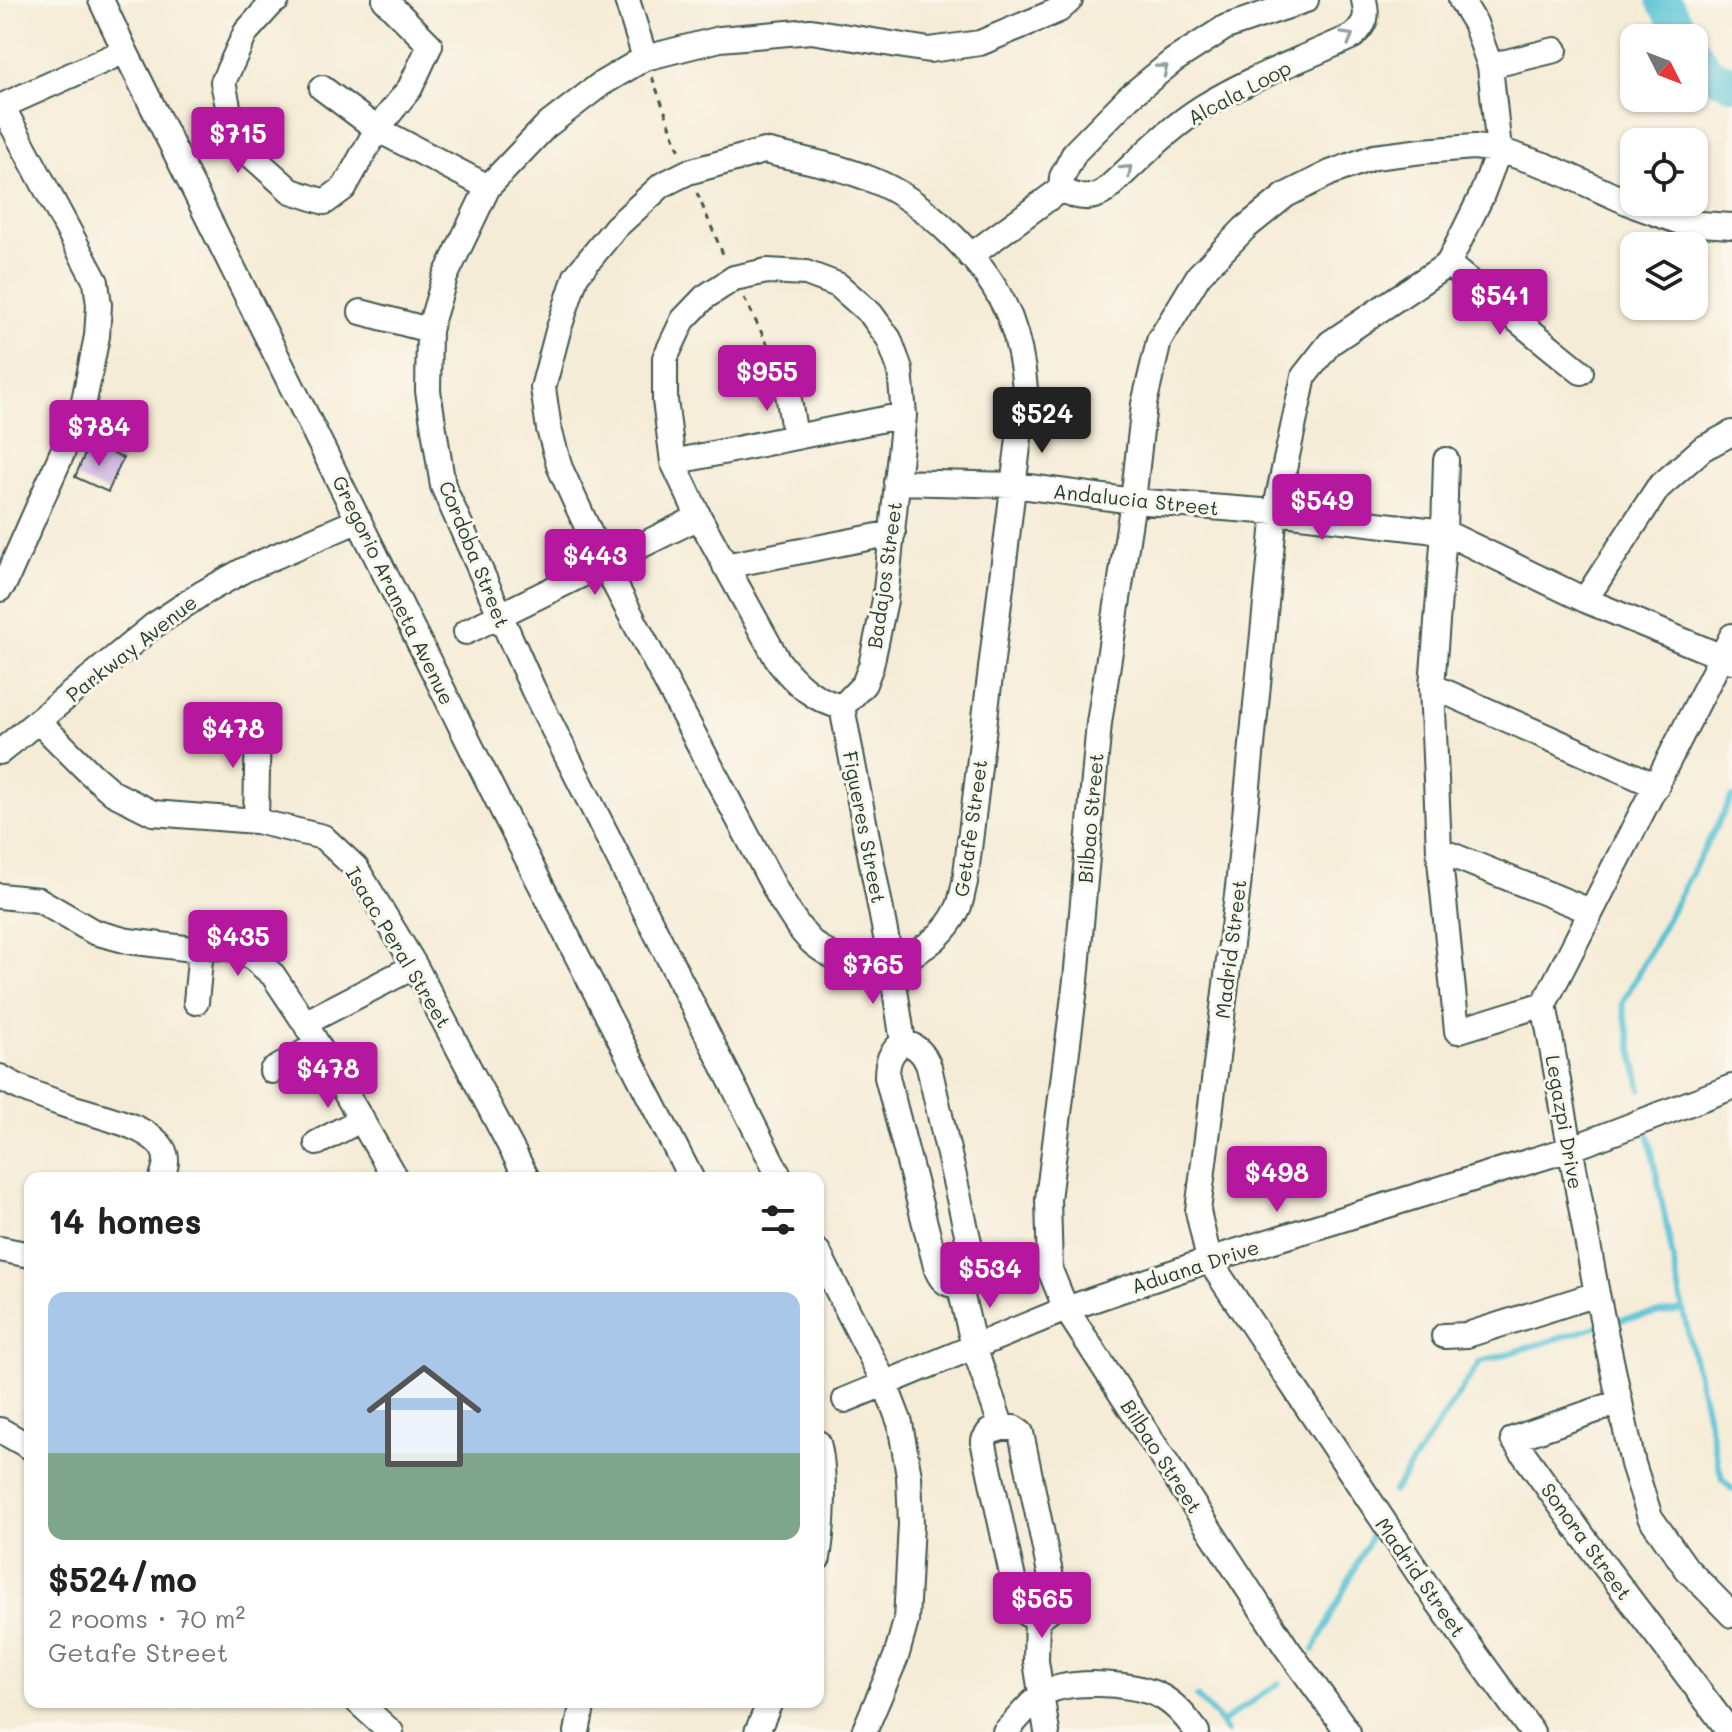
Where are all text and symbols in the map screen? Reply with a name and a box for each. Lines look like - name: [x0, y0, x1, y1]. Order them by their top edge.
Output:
- north arrow: [1620, 24, 1708, 112]
- map controls: [1620, 24, 1708, 320]
- one-way arrow: [1339, 31, 1354, 47]
- street label: Alcala Loop: [1183, 54, 1295, 130]
- one-way arrow: [1154, 64, 1169, 78]
- pin: $715: [191, 107, 285, 175]
- text: $715: [209, 116, 267, 150]
- button: locate: [1620, 128, 1708, 216]
- one-way arrow: [1118, 166, 1133, 180]
- button: layers: [1620, 232, 1708, 320]
- pin: $541: [1453, 269, 1547, 337]
- text: $541: [1470, 278, 1530, 312]
- pin: $955: [720, 345, 814, 413]
- text: $955: [736, 354, 798, 388]
- pin: $524: [995, 387, 1089, 455]
- text: $524: [1011, 396, 1073, 430]
- pin: $784: [52, 400, 146, 468]
- text: $784: [67, 409, 131, 443]
- street label: Gregorio Araneta Avenue: [327, 471, 461, 709]
- pin: $549: [1275, 474, 1369, 542]
- street label: Cordoba Street: [434, 477, 516, 631]
- street label: Andalucia Street: [1052, 477, 1220, 521]
- text: $549: [1290, 483, 1354, 517]
- street label: Badajos Street: [861, 500, 907, 650]
- pin: $443: [548, 529, 642, 597]
- text: $443: [563, 538, 627, 572]
- street label: Parkway Avenue: [60, 589, 202, 707]
- pin: $478: [186, 702, 280, 770]
- text: $478: [201, 711, 265, 745]
- street label: Figueres Street: [838, 749, 892, 905]
- street label: Bilbao Street: [1071, 752, 1109, 884]
- street label: Getafe Street: [947, 758, 993, 898]
- street label: Isaac Peral Street: [341, 862, 457, 1032]
- street label: Madrid Street: [1209, 878, 1251, 1020]
- pin: $435: [191, 910, 285, 978]
- text: $435: [206, 919, 270, 953]
- pin: $765: [826, 938, 920, 1006]
- text: $765: [842, 947, 904, 981]
- pin: $478: [281, 1042, 375, 1110]
- text: $478: [296, 1051, 360, 1085]
- street label: Legazpi Drive: [1540, 1053, 1590, 1191]
- pin: $498: [1230, 1146, 1324, 1214]
- text: $498: [1245, 1155, 1309, 1189]
- text: 14 homes: [48, 1198, 202, 1243]
- icon: filters: [756, 1198, 800, 1242]
- street label: Aduana Drive: [1128, 1233, 1262, 1299]
- pin: $534: [943, 1242, 1037, 1310]
- text: $534: [958, 1251, 1022, 1285]
- icon: home: [352, 1344, 496, 1488]
- street label: Bilbao Street: [1116, 1394, 1208, 1518]
- street label: Sonora Street: [1536, 1477, 1638, 1605]
- street label: Madrid Street: [1370, 1512, 1472, 1642]
- text: $524/mo: [48, 1556, 197, 1601]
- pin: $565: [995, 1572, 1089, 1640]
- text: $565: [1011, 1581, 1073, 1615]
- text: 2 rooms · 70 m²: [48, 1601, 245, 1635]
- text: Getafe Street: [48, 1635, 228, 1669]

